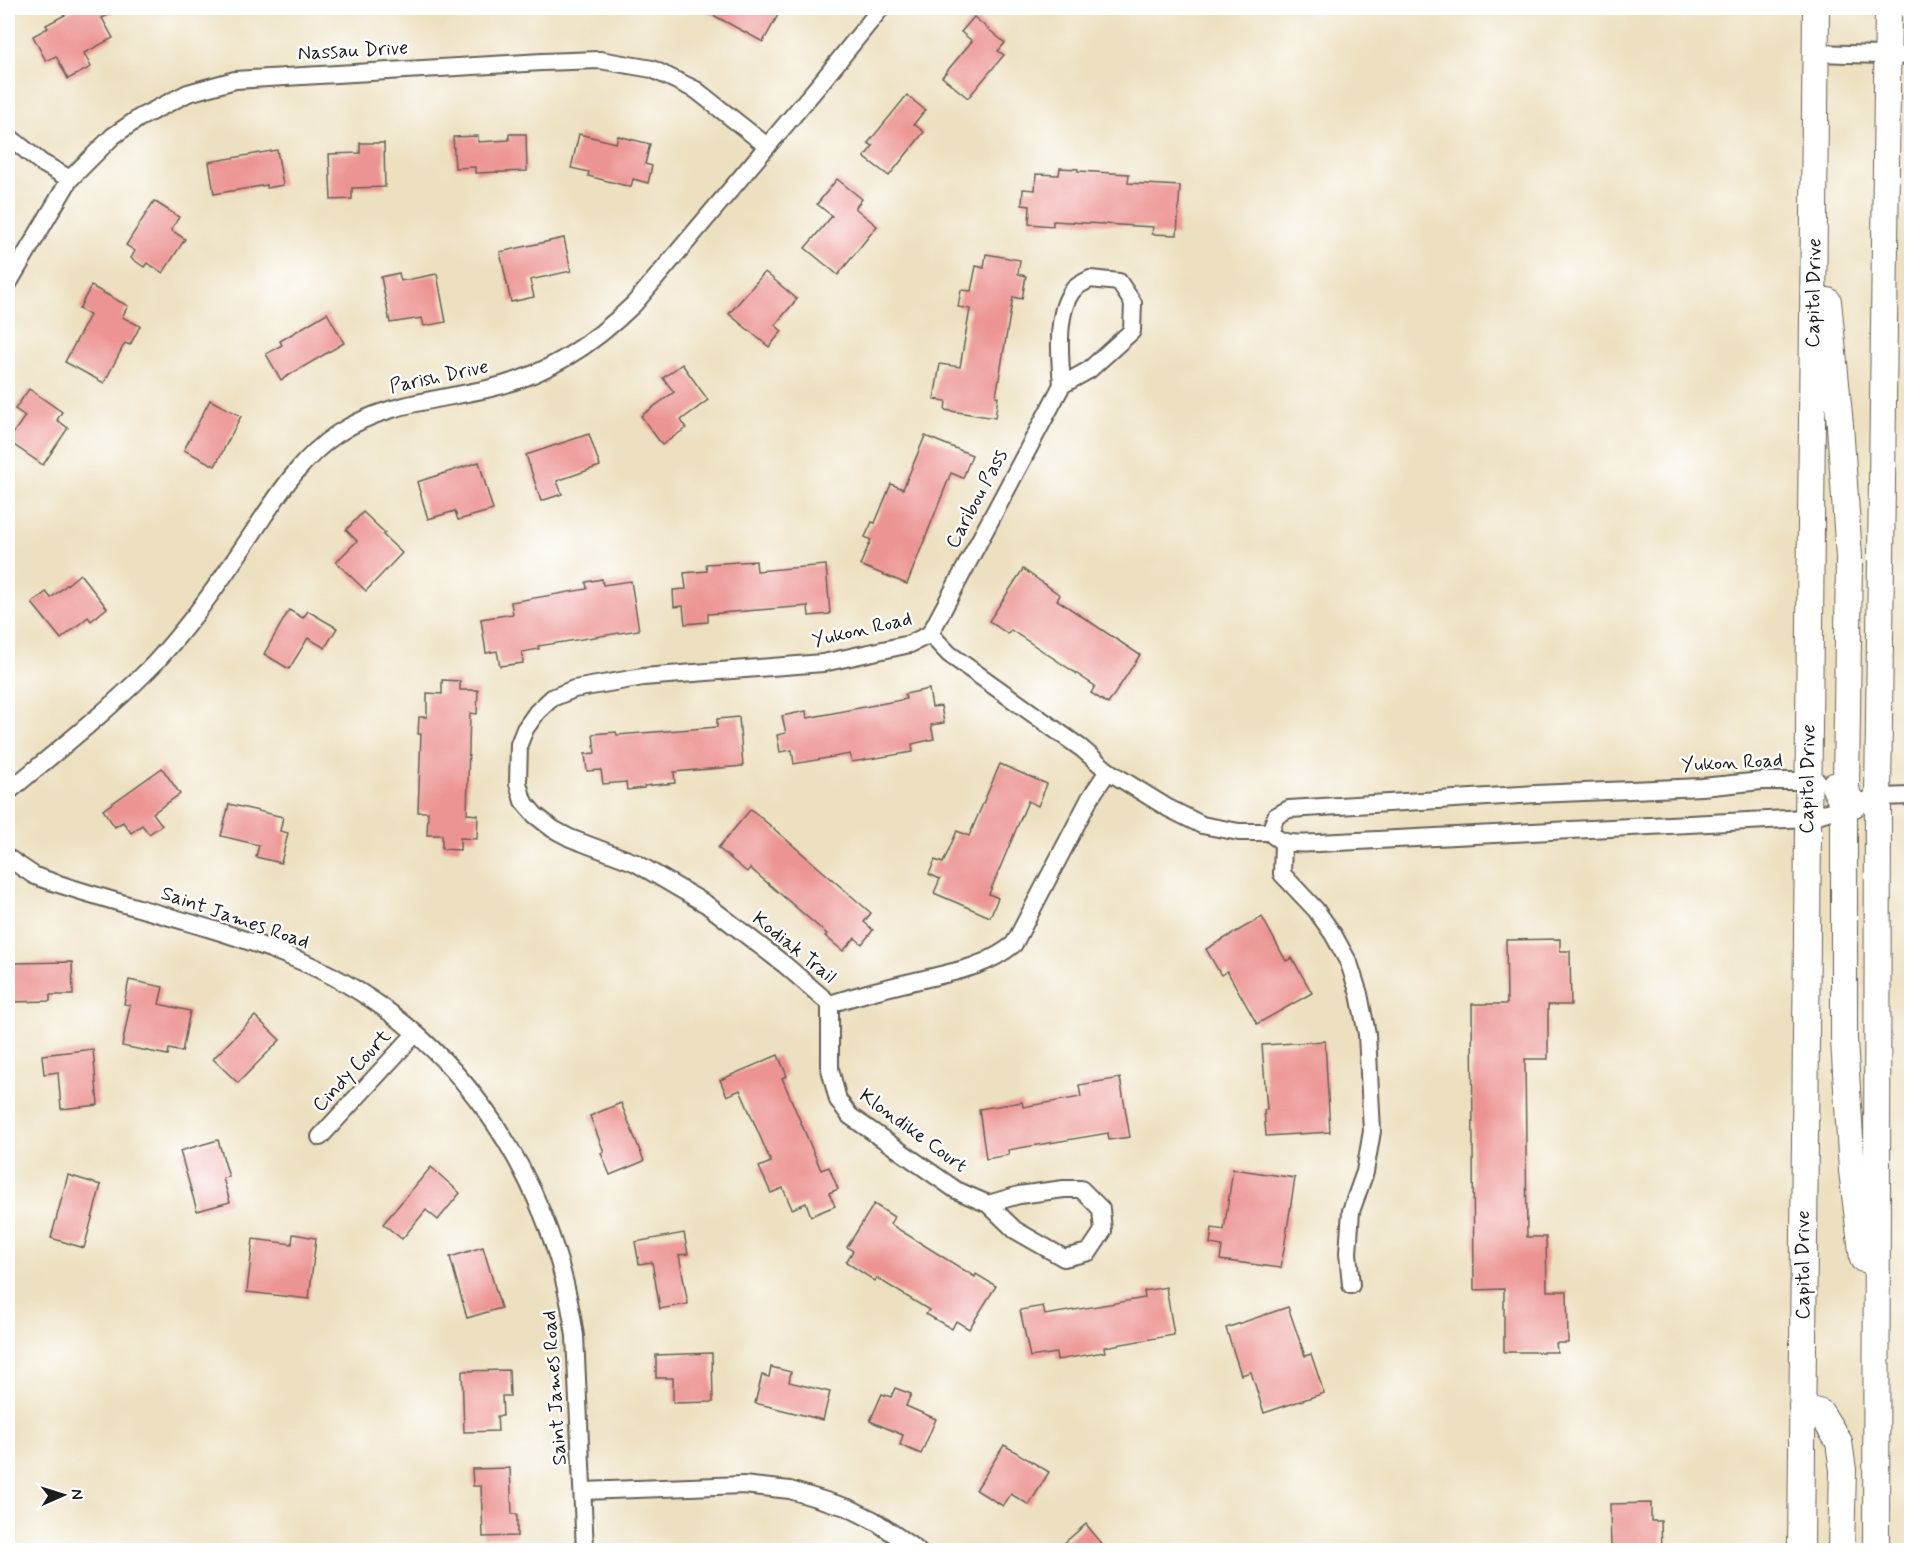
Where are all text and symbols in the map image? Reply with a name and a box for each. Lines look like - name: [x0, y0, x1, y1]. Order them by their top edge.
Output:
- street label: Nassau Drive: [297, 35, 409, 67]
- street label: Capitol Drive: [1800, 238, 1828, 348]
- street label: Parish Drive: [387, 353, 491, 401]
- street label: Caribou Pass: [940, 444, 1015, 553]
- street label: Yukon Road: [809, 605, 915, 655]
- street label: Capitol Drive: [1794, 724, 1822, 834]
- street label: Yukon Road: [1681, 747, 1783, 779]
- street label: Saint James Road: [157, 880, 313, 956]
- street label: Kodiak Trail: [746, 906, 842, 990]
- street label: Cindy Court: [307, 1024, 398, 1118]
- street label: Klondike Court: [854, 1083, 972, 1179]
- street label: Capitol Drive: [1790, 1210, 1817, 1320]
- street label: Saint James Road: [536, 1310, 574, 1466]
- north arrow: [33, 1465, 93, 1525]
- text: N: [66, 1488, 87, 1500]

